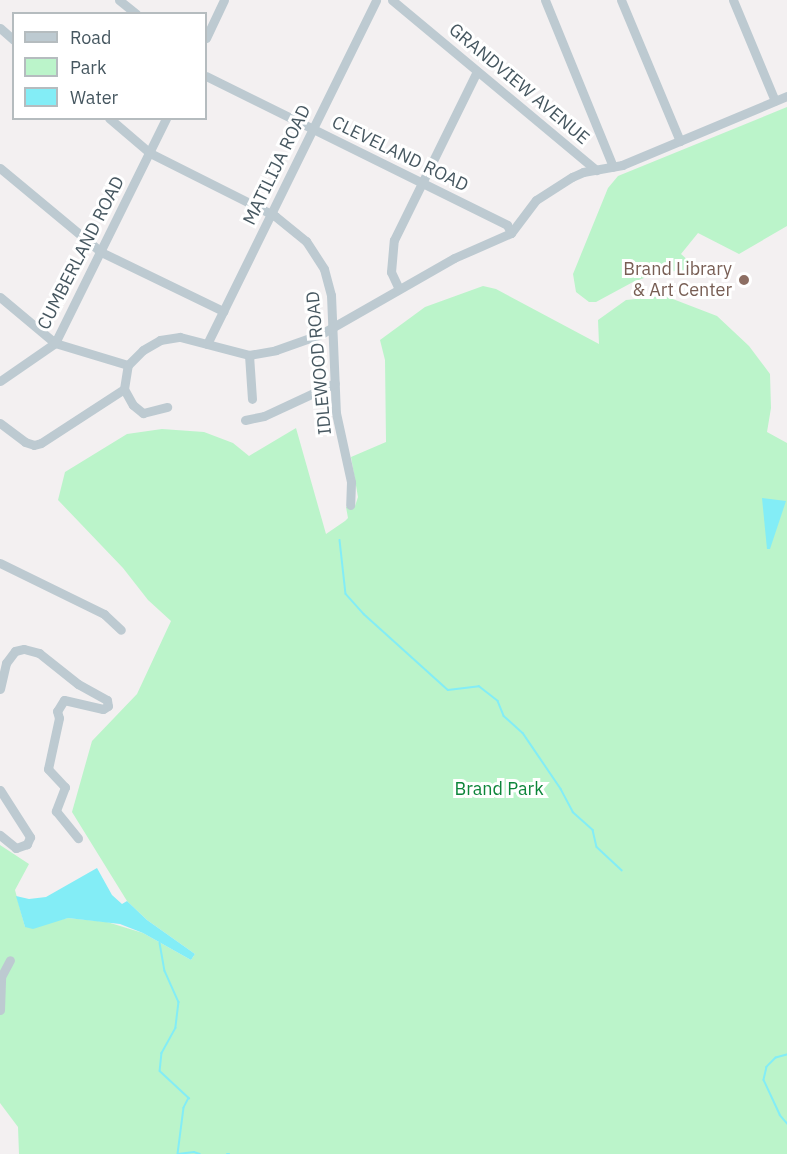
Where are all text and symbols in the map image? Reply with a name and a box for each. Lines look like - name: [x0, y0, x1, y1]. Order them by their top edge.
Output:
- legend: [12, 12, 207, 120]
- street label: GRANDVIEW AVENUE: [444, 19, 594, 149]
- text: Road: [70, 26, 111, 49]
- text: Park: [70, 56, 106, 79]
- text: Water: [70, 86, 118, 109]
- street label: MATILIJA ROAD: [239, 101, 315, 229]
- street label: CLEVELAND ROAD: [328, 112, 472, 196]
- street label: CUMBERLAND ROAD: [33, 173, 129, 333]
- place label: Brand Library & Art Center: [623, 259, 732, 302]
- marker: Brand Library & Art Center: [737, 273, 751, 287]
- street label: IDLEWOOD ROAD: [302, 290, 336, 436]
- park label: Brand Park: [454, 778, 544, 800]

